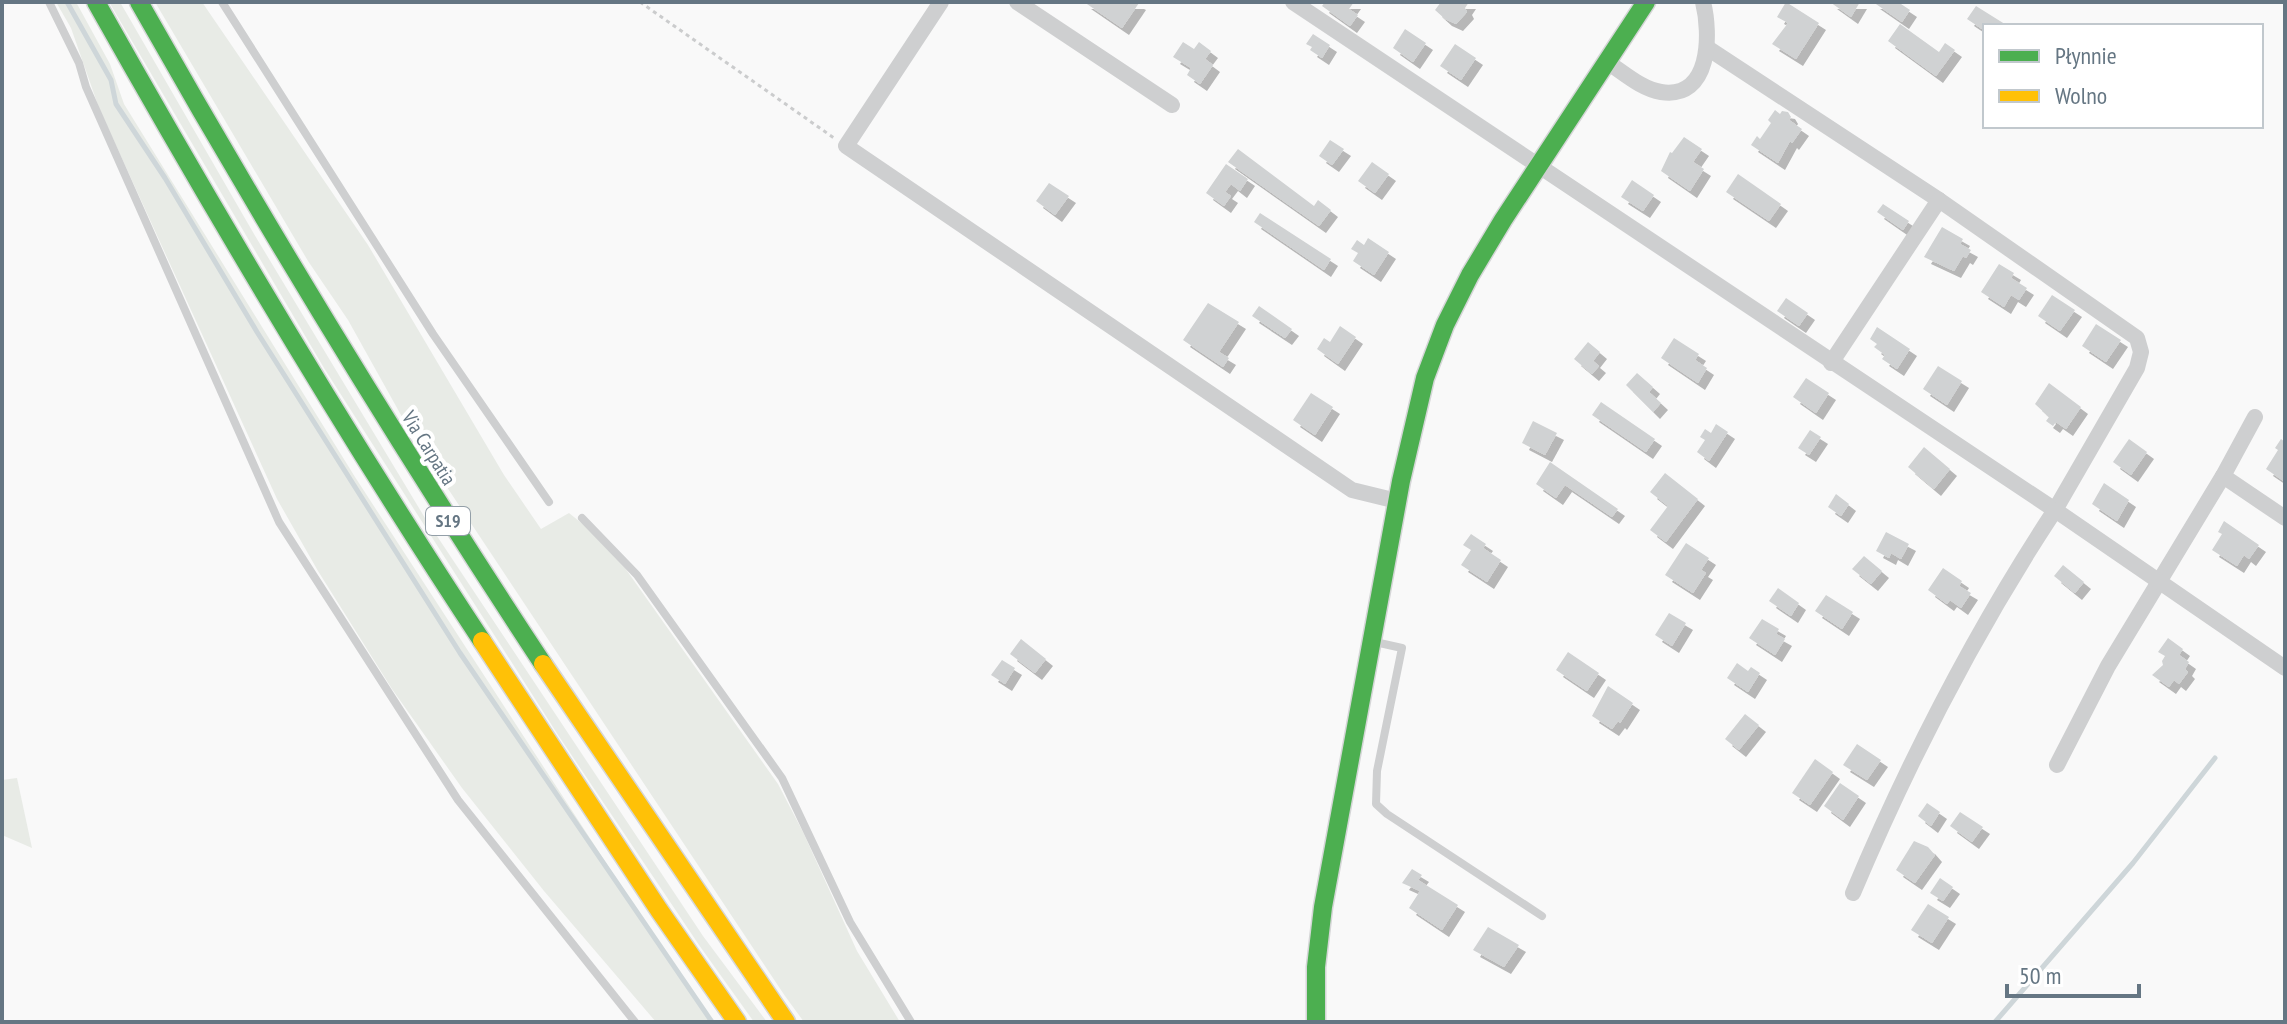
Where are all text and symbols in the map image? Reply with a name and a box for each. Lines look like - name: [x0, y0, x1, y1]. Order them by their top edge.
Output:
- legend: [1983, 24, 2263, 128]
- text: Płynnie: [2055, 40, 2117, 71]
- text: Wolno: [2055, 80, 2107, 111]
- street label: Via Carpatia: [396, 405, 462, 490]
- road number: S19: [426, 507, 470, 535]
- scale bar: [2007, 948, 2139, 998]
- text: 50 m: [2019, 960, 2061, 991]

